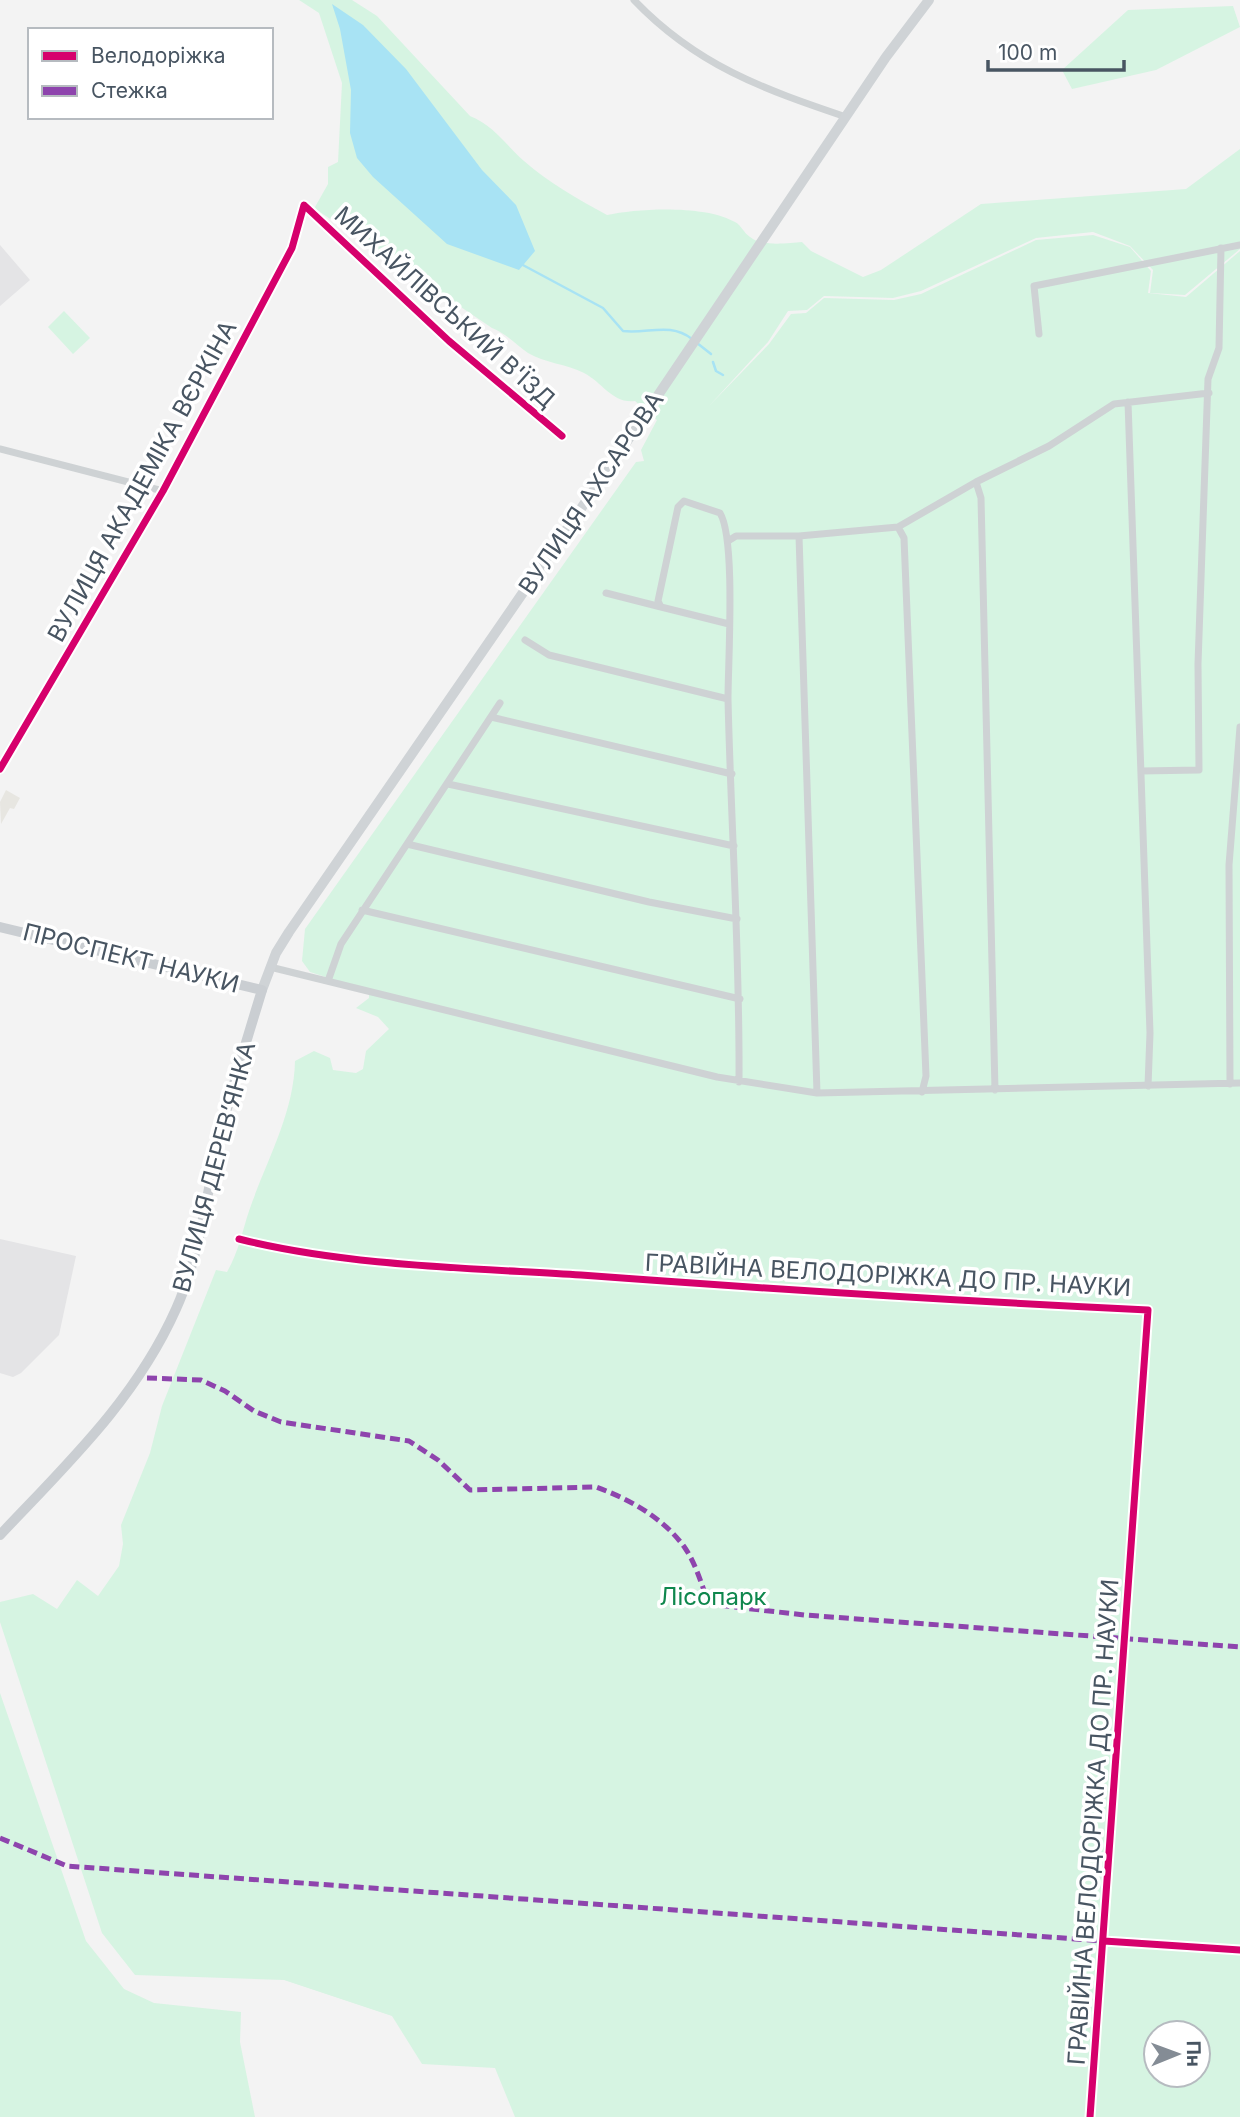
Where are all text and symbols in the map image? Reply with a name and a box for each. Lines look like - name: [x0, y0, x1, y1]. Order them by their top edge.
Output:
- legend: [28, 28, 273, 119]
- scale bar: [988, 28, 1124, 72]
- text: 100 m: [998, 40, 1057, 65]
- text: Велодоріжка: [91, 43, 226, 68]
- text: Стежка: [91, 78, 168, 103]
- street label: МИХАЙЛІВСЬКИЙ В'ЇЗД: [329, 200, 562, 414]
- street label: ВУЛИЦЯ АКАДЕМІКА ВЄРКІНА: [41, 315, 243, 647]
- street label: ВУЛИЦЯ АХСАРОВА: [512, 386, 670, 600]
- street label: ПРОСПЕКТ НАУКИ: [20, 917, 242, 999]
- street label: ВУЛИЦЯ ДЕРЕВ’ЯНКА: [167, 1039, 261, 1295]
- street label: ГРАВІЙНА ВЕЛОДОРІЖКА ДО ПР. НАУКИ: [644, 1247, 1132, 1302]
- street label: ГРАВІЙНА ВЕЛОДОРІЖКА ДО ПР. НАУКИ: [1061, 1578, 1124, 2066]
- park label: Лісопарк: [659, 1582, 767, 1611]
- north arrow: [1142, 2019, 1212, 2089]
- text: Пн: [1182, 2040, 1205, 2067]

